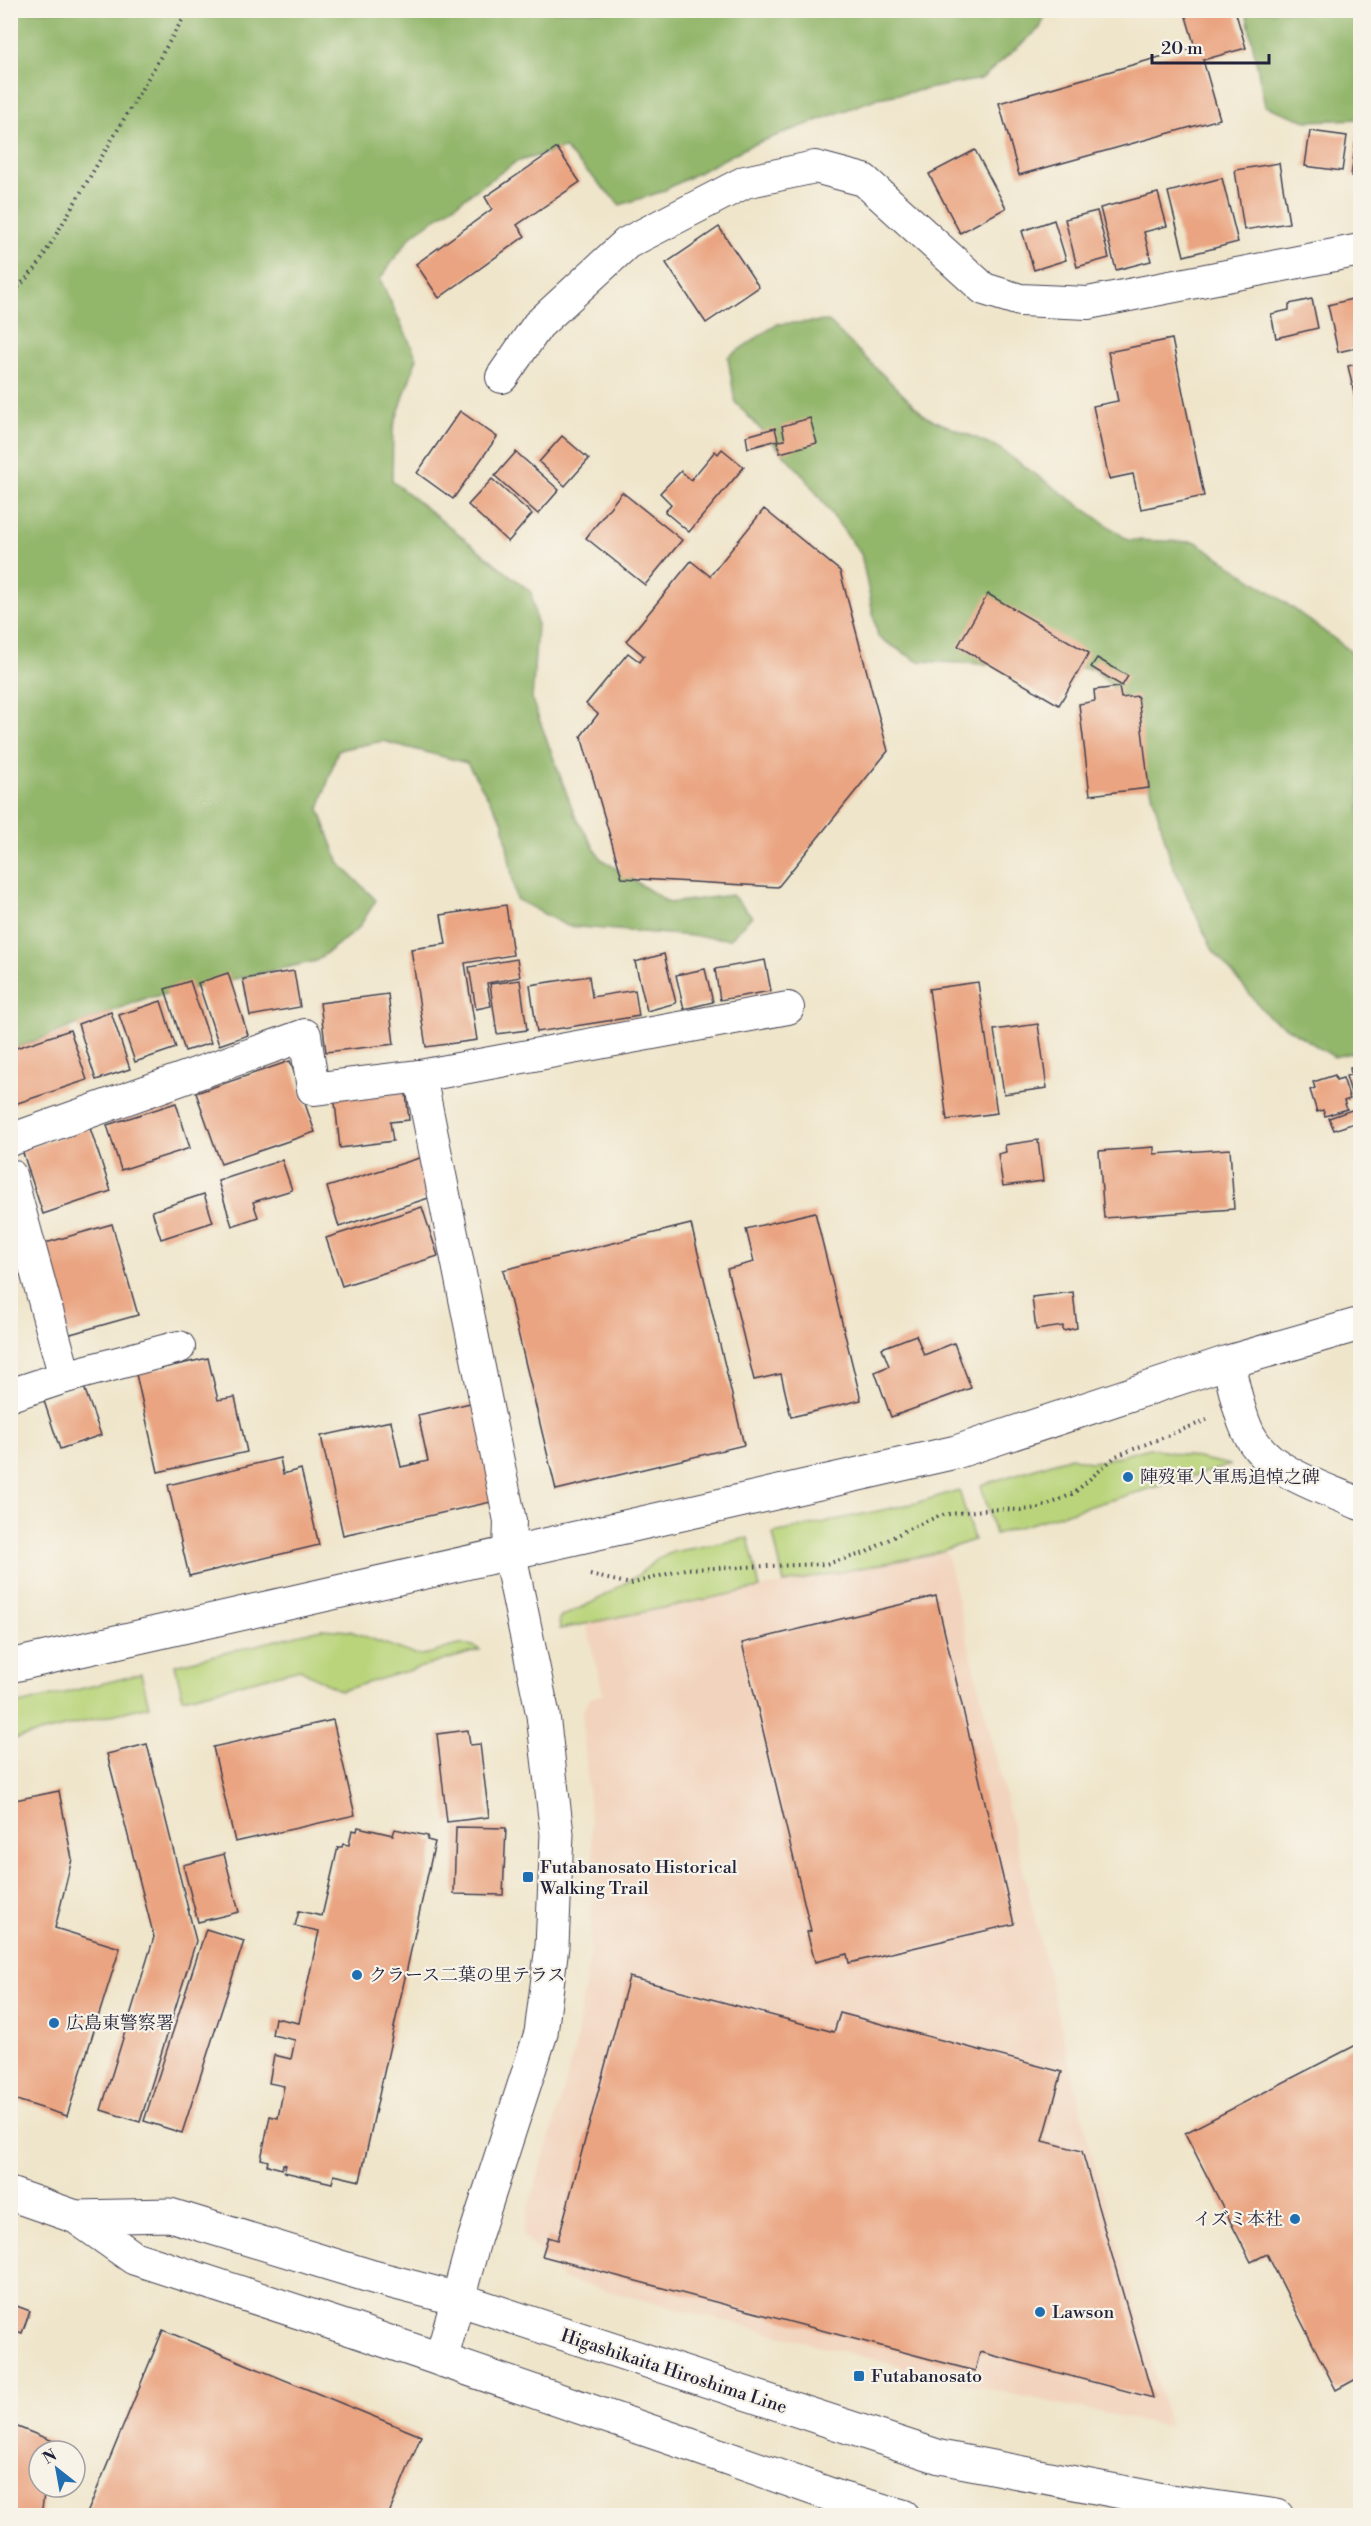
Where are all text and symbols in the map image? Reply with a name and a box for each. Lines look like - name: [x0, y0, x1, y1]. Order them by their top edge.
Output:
- scale bar: [1152, 27, 1269, 65]
- text: 20 m: [1161, 37, 1203, 60]
- place label: 陣歿軍人軍馬追悼之碑: [1140, 1466, 1320, 1489]
- marker: 陣歿軍人軍馬追悼之碑: [1121, 1470, 1135, 1484]
- place label: Futabanosato Historical Walking Trail: [539, 1856, 738, 1900]
- marker: Futabanosato Historical Walking Trail: [521, 1870, 535, 1884]
- place label: クラース二葉の里テラス: [369, 1964, 566, 1987]
- marker: クラース二葉の里テラス: [350, 1968, 364, 1982]
- place label: 広島東警察署: [66, 2012, 174, 2035]
- marker: 広島東警察署: [47, 2016, 61, 2030]
- place label: イズミ本社: [1193, 2208, 1283, 2231]
- marker: イズミ本社: [1288, 2212, 1302, 2226]
- place label: Lawson: [1052, 2301, 1115, 2324]
- marker: Lawson: [1033, 2305, 1047, 2319]
- street label: Higashikaita Hiroshima Line: [558, 2324, 790, 2419]
- place label: Futabanosato: [871, 2365, 982, 2388]
- marker: Futabanosato: [852, 2369, 866, 2383]
- north arrow: [27, 2439, 87, 2499]
- text: N: [39, 2445, 61, 2469]

